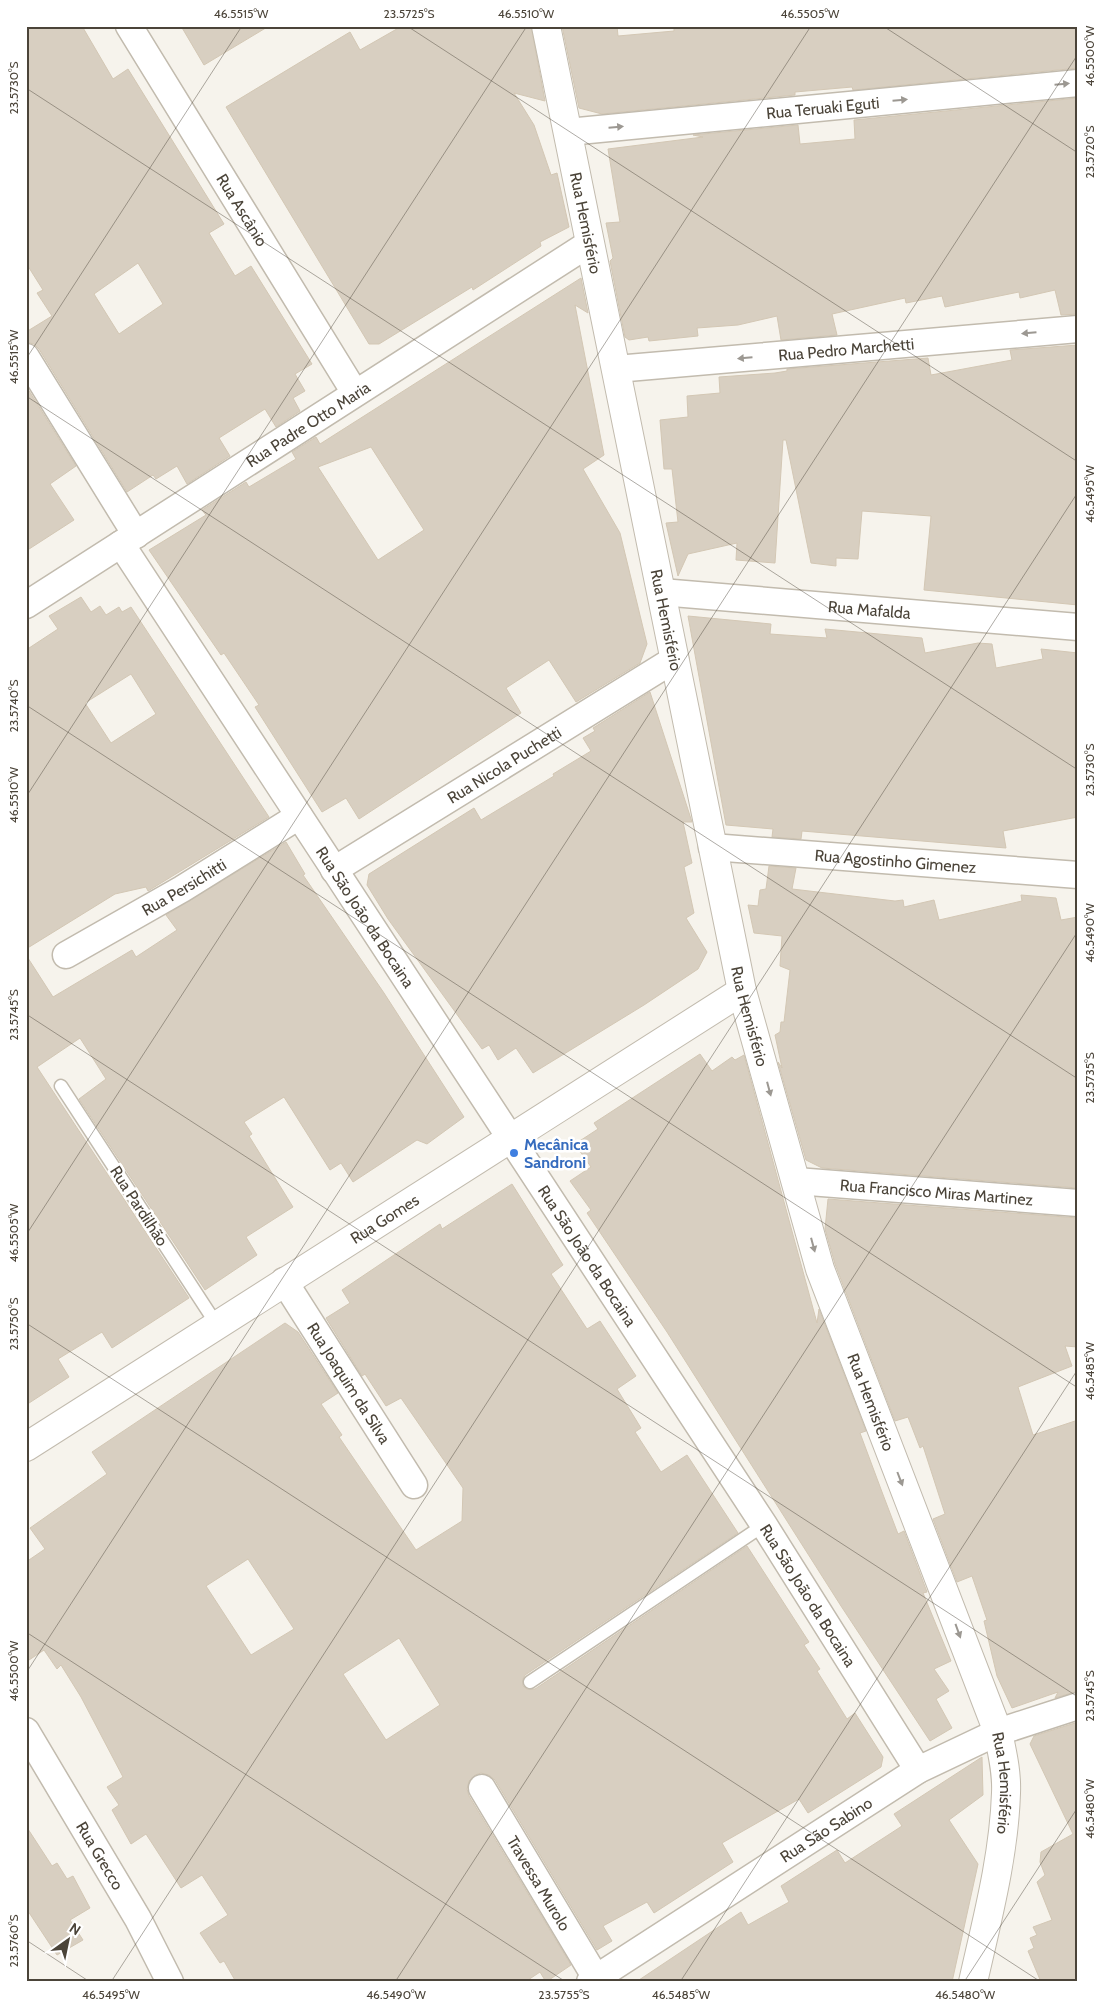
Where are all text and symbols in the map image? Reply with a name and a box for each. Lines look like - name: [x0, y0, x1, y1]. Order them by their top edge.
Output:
- text: 46.5515°W: [214, 6, 269, 21]
- text: 23.5725°S: [383, 6, 435, 21]
- text: 46.5510°W: [498, 6, 555, 21]
- text: 46.5505°W: [781, 6, 840, 21]
- text: 46.5500°W: [1082, 25, 1097, 86]
- text: 23.5730°S: [6, 61, 21, 115]
- one-way arrow: [1054, 80, 1070, 88]
- street label: Rua Teruaki Eguti: [765, 93, 880, 122]
- one-way arrow: [892, 95, 908, 103]
- one-way arrow: [608, 123, 624, 131]
- text: 23.5720°S: [1082, 126, 1097, 178]
- street label: Rua Ascânio: [213, 170, 272, 250]
- street label: Rua Hemisfério: [566, 171, 606, 276]
- text: 46.5515°W: [6, 329, 21, 384]
- one-way arrow: [1021, 329, 1037, 337]
- street label: Rua Pedro Marchetti: [777, 334, 915, 364]
- one-way arrow: [737, 354, 753, 362]
- street label: Rua Padre Otto Maria: [242, 377, 374, 471]
- text: 46.5495°W: [1082, 464, 1097, 523]
- street label: Rua Hemisfério: [647, 567, 686, 672]
- street label: Rua Mafalda: [827, 597, 912, 622]
- text: 23.5740°S: [6, 679, 21, 733]
- street label: Rua Nicola Puchetti: [444, 722, 565, 807]
- text: 23.5730°S: [1082, 743, 1097, 797]
- text: 46.5510°W: [6, 766, 21, 823]
- street label: Rua São João da Bocaina: [312, 843, 419, 991]
- street label: Rua Agostinho Gimenez: [814, 845, 977, 877]
- street label: Rua Persichitti: [138, 854, 229, 919]
- text: 46.5490°W: [1082, 902, 1097, 963]
- street label: Rua Hemisfério: [728, 964, 772, 1069]
- text: 23.5745°S: [6, 989, 21, 1041]
- text: 23.5735°S: [1082, 1052, 1097, 1104]
- one-way arrow: [765, 1081, 773, 1096]
- place label: Mecânica Sandroni: [524, 1135, 589, 1172]
- marker: Mecânica Sandroni: [508, 1147, 520, 1159]
- street label: Rua Pardilhão: [106, 1162, 172, 1250]
- street label: Rua Francisco Miras Martinez: [839, 1175, 1034, 1209]
- street label: Rua São João da Bocaina: [534, 1182, 641, 1330]
- street label: Rua Gomes: [347, 1190, 423, 1248]
- text: 46.5505°W: [6, 1203, 21, 1262]
- one-way arrow: [810, 1237, 818, 1252]
- text: 23.5750°S: [6, 1297, 21, 1351]
- street label: Rua Joaquim da Silva: [303, 1319, 395, 1447]
- text: 46.5485°W: [1082, 1341, 1097, 1400]
- street label: Rua Hemisfério: [844, 1351, 899, 1454]
- one-way arrow: [896, 1472, 904, 1487]
- street label: Rua São João da Bocaina: [756, 1520, 860, 1670]
- one-way arrow: [954, 1624, 962, 1639]
- text: 46.5500°W: [6, 1640, 21, 1701]
- text: 23.5745°S: [1082, 1670, 1097, 1722]
- street label: Rua Hemisfério: [989, 1730, 1016, 1836]
- text: 46.5480°W: [1082, 1778, 1097, 1839]
- street label: Rua São Sabino: [776, 1793, 876, 1866]
- street label: Rua Grecco: [73, 1818, 128, 1893]
- street label: Travessa Murolo: [503, 1832, 575, 1934]
- text: 23.5760°S: [6, 1914, 21, 1968]
- north arrow: [42, 1916, 92, 1966]
- text: N: [66, 1919, 84, 1939]
- text: 46.5495°W: [82, 1987, 141, 2002]
- text: 46.5490°W: [366, 1987, 427, 2002]
- text: 23.5755°S: [538, 1987, 590, 2002]
- text: 46.5485°W: [652, 1987, 711, 2002]
- text: 46.5480°W: [935, 1987, 996, 2002]

